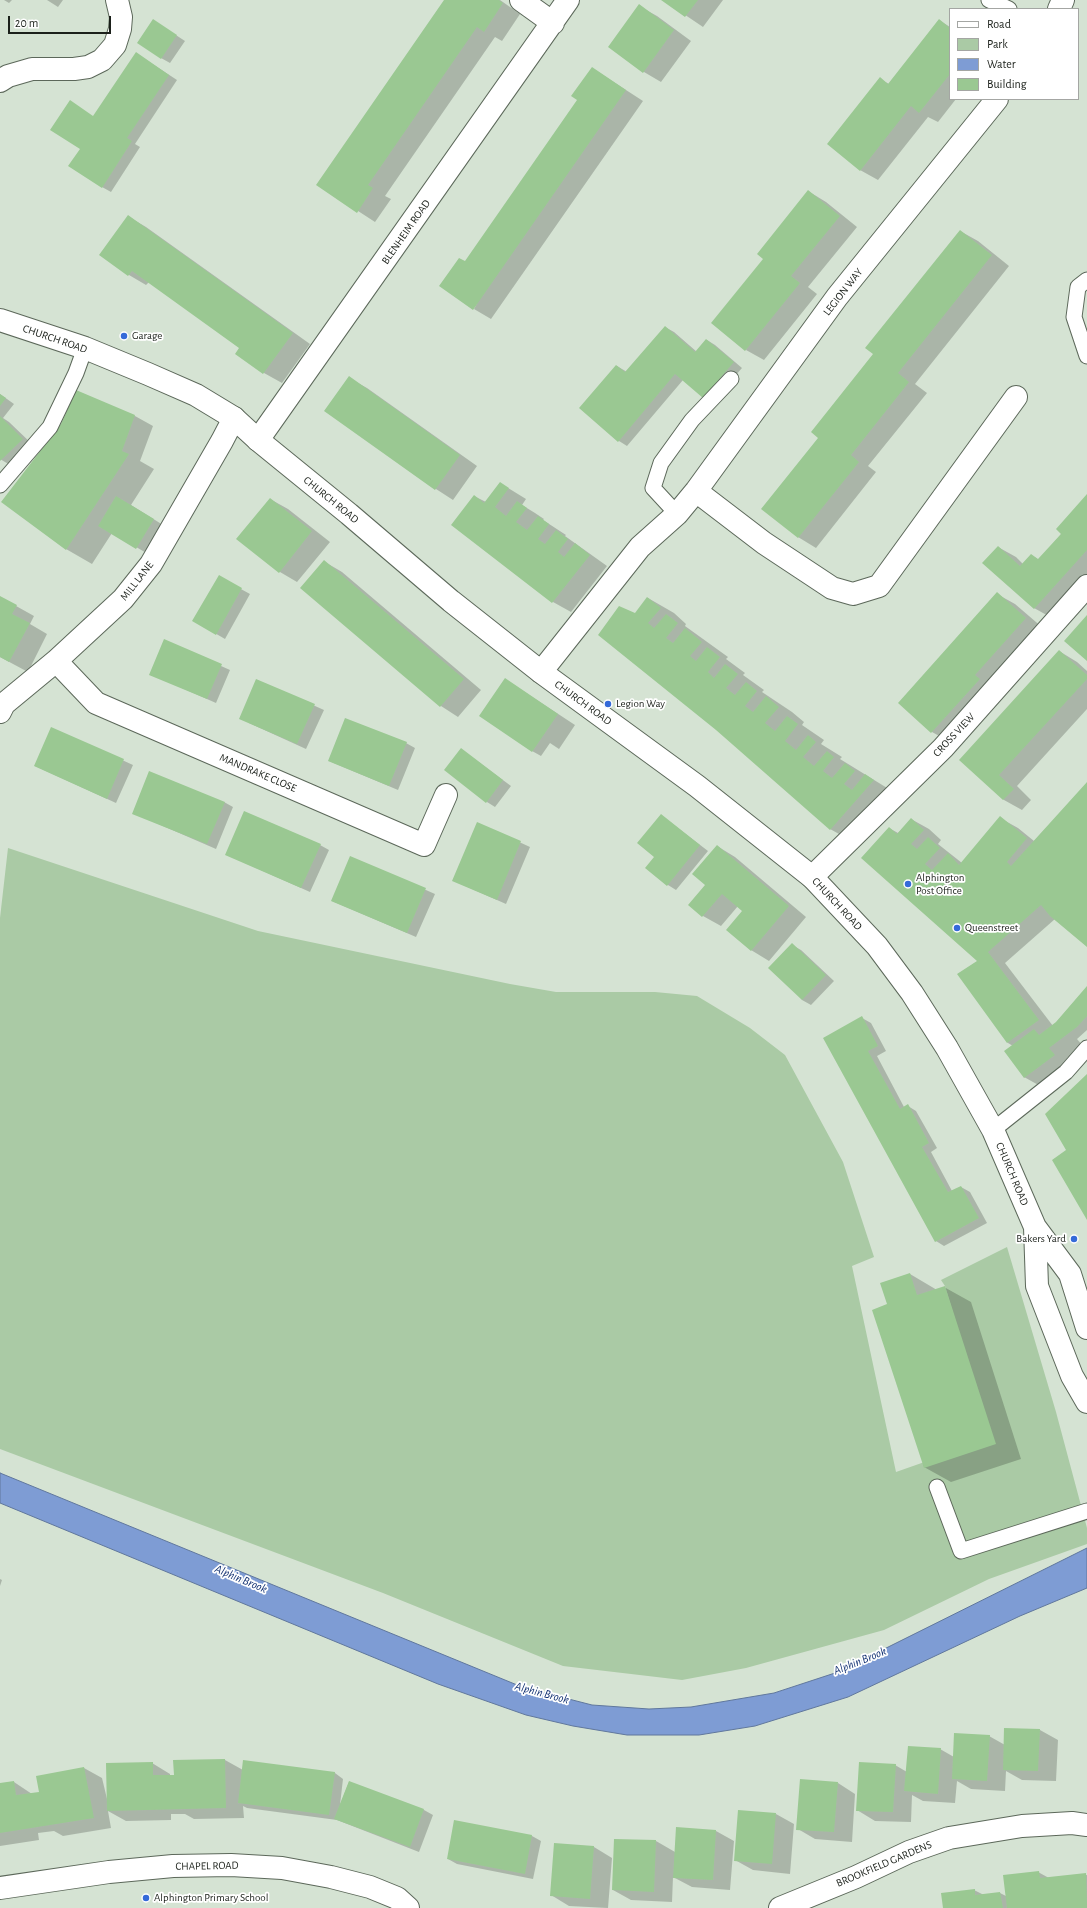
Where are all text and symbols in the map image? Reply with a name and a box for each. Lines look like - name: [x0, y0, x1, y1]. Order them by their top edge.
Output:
- scale bar: [10, 8, 113, 34]
- legend: [949, 8, 1079, 100]
- text: 20 m: [15, 17, 38, 29]
- text: Road: [987, 18, 1011, 30]
- text: Park: [987, 38, 1008, 50]
- text: Water: [987, 58, 1016, 70]
- text: Building: [987, 78, 1027, 90]
- street label: BLENHEIM ROAD: [379, 197, 433, 267]
- street label: LEGION WAY: [820, 266, 866, 318]
- street label: CHURCH ROAD: [21, 322, 89, 356]
- place label: Garage: [132, 329, 162, 343]
- marker: Garage: [119, 331, 129, 341]
- street label: CHURCH ROAD: [301, 474, 361, 526]
- street label: MILL LANE: [118, 559, 156, 603]
- street label: CHURCH ROAD: [552, 678, 614, 728]
- place label: Legion Way: [616, 697, 665, 711]
- marker: Legion Way: [603, 699, 613, 709]
- street label: CROSS VIEW: [930, 710, 978, 760]
- street label: MANDRAKE CLOSE: [217, 751, 299, 795]
- place label: Alphington Post Office: [916, 871, 964, 897]
- street label: CHURCH ROAD: [809, 875, 865, 933]
- marker: Alphington Post Office: [903, 879, 913, 889]
- place label: Queenstreet: [965, 921, 1018, 935]
- marker: Queenstreet: [952, 923, 962, 933]
- street label: CHURCH ROAD: [993, 1140, 1031, 1208]
- place label: Bakers Yard: [1016, 1232, 1066, 1246]
- marker: Bakers Yard: [1069, 1234, 1079, 1244]
- water label: Alphin Brook: [213, 1562, 269, 1596]
- water label: Alphin Brook: [832, 1644, 888, 1678]
- water label: Alphin Brook: [513, 1679, 571, 1707]
- street label: BROOKFIELD GARDENS: [834, 1838, 934, 1890]
- street label: CHAPEL ROAD: [175, 1859, 239, 1873]
- place label: Alphington Primary School: [154, 1891, 268, 1905]
- marker: Alphington Primary School: [141, 1893, 151, 1903]

